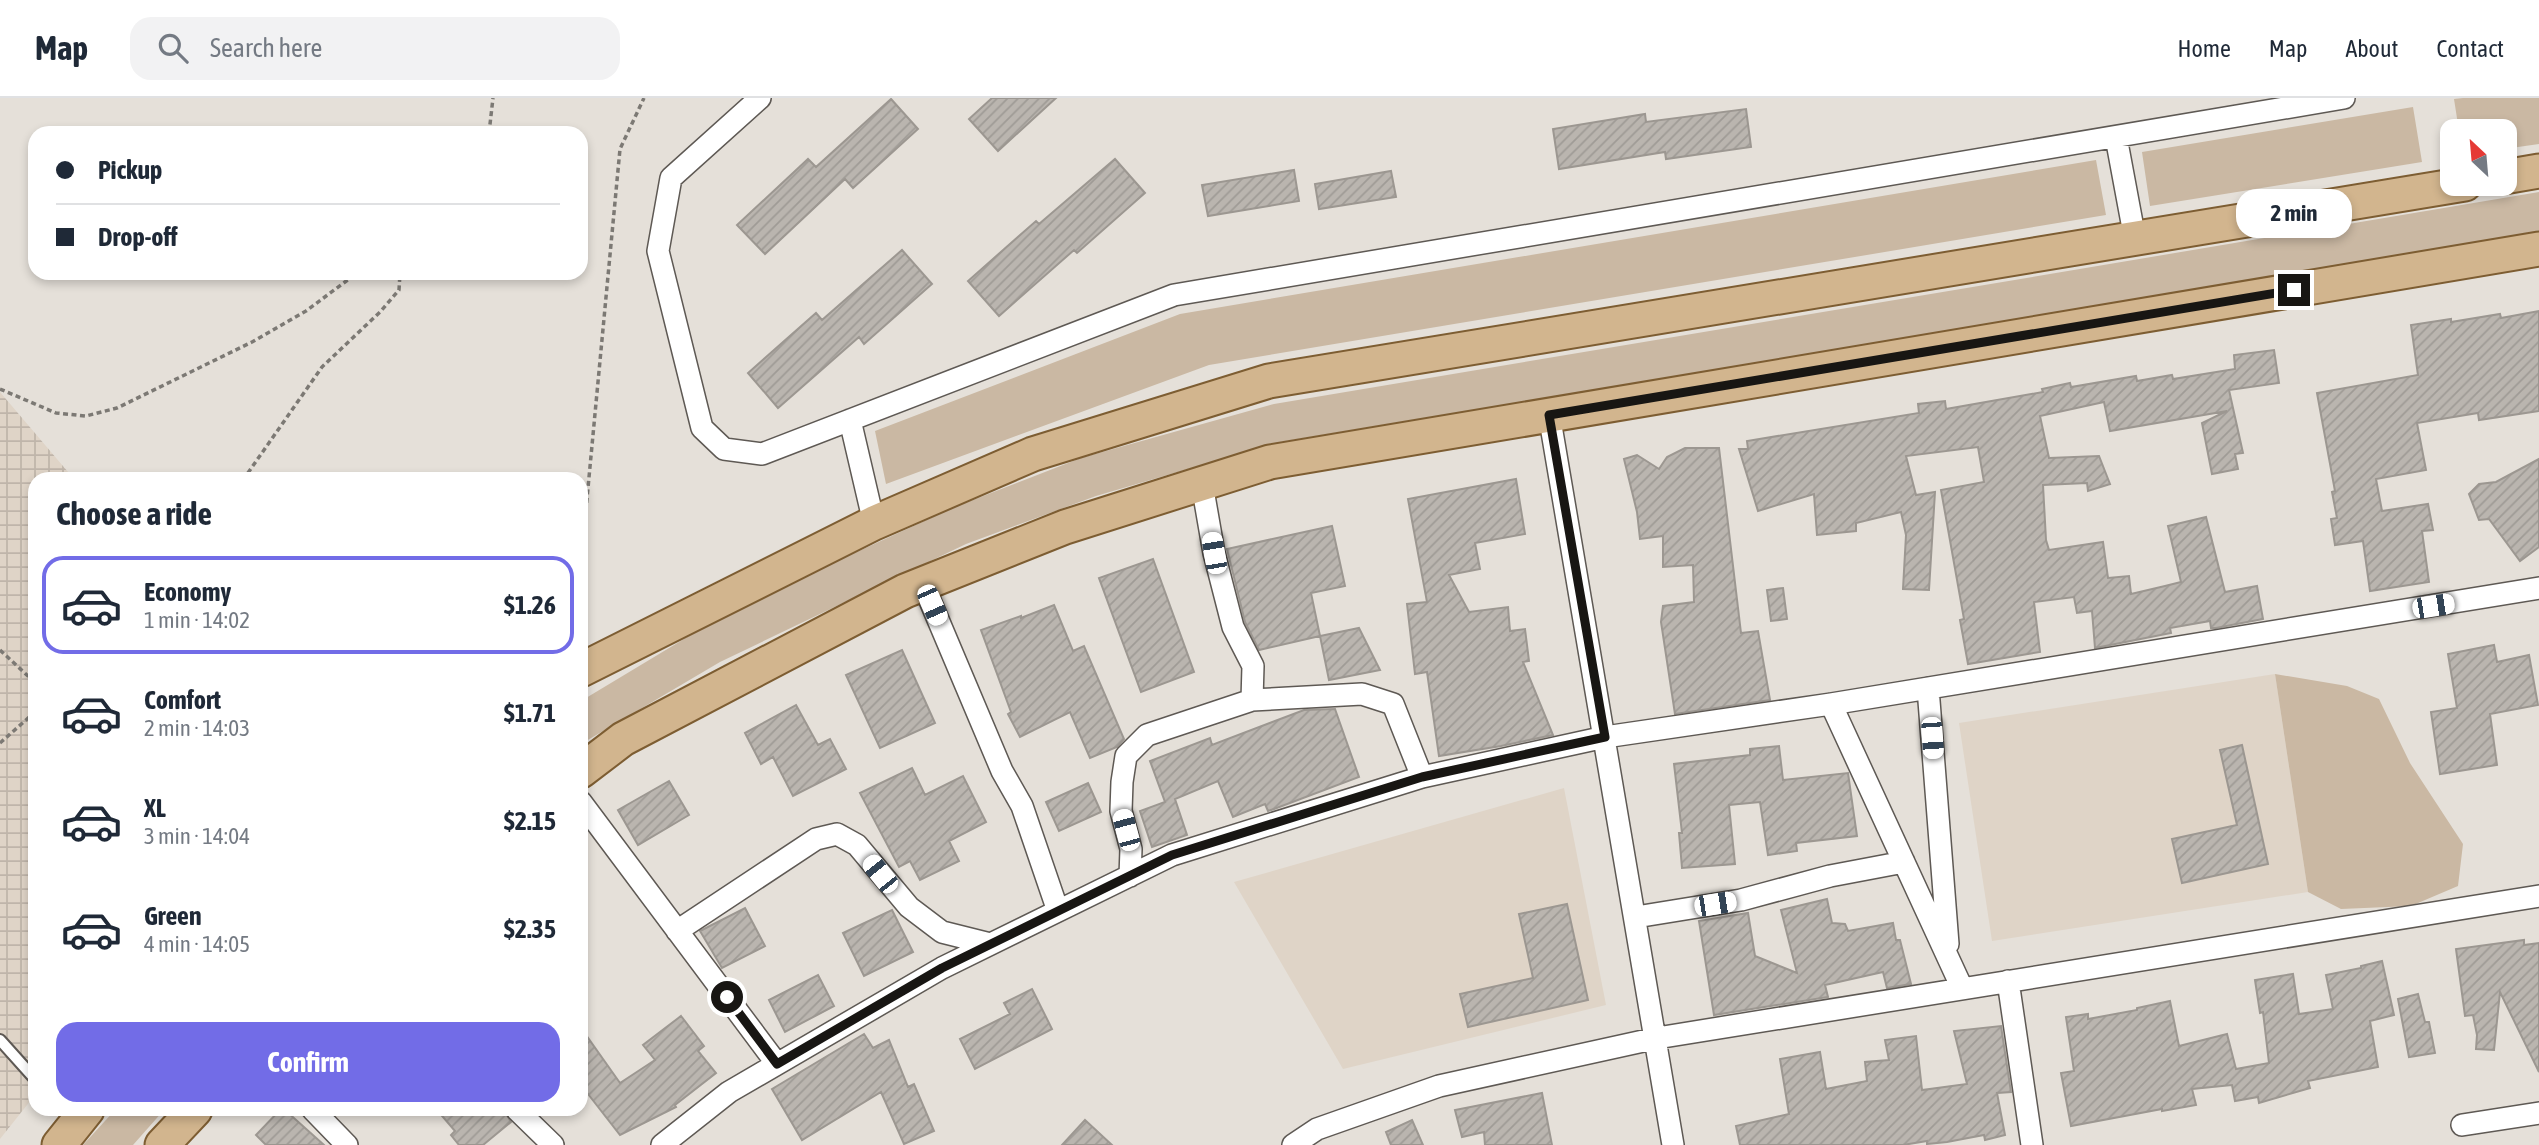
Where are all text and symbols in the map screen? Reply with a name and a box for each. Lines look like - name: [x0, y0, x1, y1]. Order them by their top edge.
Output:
- search box: [130, 17, 620, 80]
- text: Map: [35, 29, 88, 67]
- icon: search: [154, 29, 192, 67]
- text: Search here: [210, 33, 322, 63]
- text: Home: [2177, 35, 2231, 62]
- text: Map: [2269, 35, 2307, 62]
- text: About: [2345, 35, 2398, 62]
- text: Contact: [2436, 35, 2504, 62]
- north arrow: [2440, 119, 2516, 196]
- map controls: [2440, 119, 2517, 196]
- text: Pickup: [98, 155, 162, 185]
- callout: 2 min: [2236, 188, 2352, 238]
- text: 2 min: [2271, 200, 2317, 226]
- text: Drop-off: [98, 222, 178, 252]
- route end: [2278, 274, 2310, 306]
- text: Choose a ride: [56, 495, 212, 532]
- car: [1201, 530, 1228, 576]
- icon: car: [60, 574, 123, 637]
- text: Economy: [144, 577, 231, 607]
- car: [914, 582, 951, 628]
- text: $1.26: [504, 590, 556, 620]
- car: [2411, 592, 2456, 620]
- text: 1 min · 14:02: [144, 607, 250, 633]
- icon: car: [60, 682, 123, 745]
- text: Comfort: [144, 685, 221, 715]
- text: $1.71: [504, 698, 556, 728]
- text: 2 min · 14:03: [144, 715, 250, 741]
- car: [1921, 716, 1944, 760]
- icon: car: [60, 790, 123, 853]
- text: XL: [144, 793, 166, 823]
- text: $2.15: [504, 806, 556, 836]
- car: [1111, 807, 1142, 853]
- text: 3 min · 14:04: [144, 823, 250, 849]
- car: [859, 851, 902, 897]
- car: [1693, 890, 1738, 918]
- icon: car: [60, 898, 123, 961]
- text: Green: [144, 901, 202, 931]
- text: $2.35: [504, 914, 556, 944]
- text: 4 min · 14:05: [144, 931, 250, 957]
- route start: [711, 981, 743, 1013]
- button: Confirm: [56, 1022, 560, 1102]

